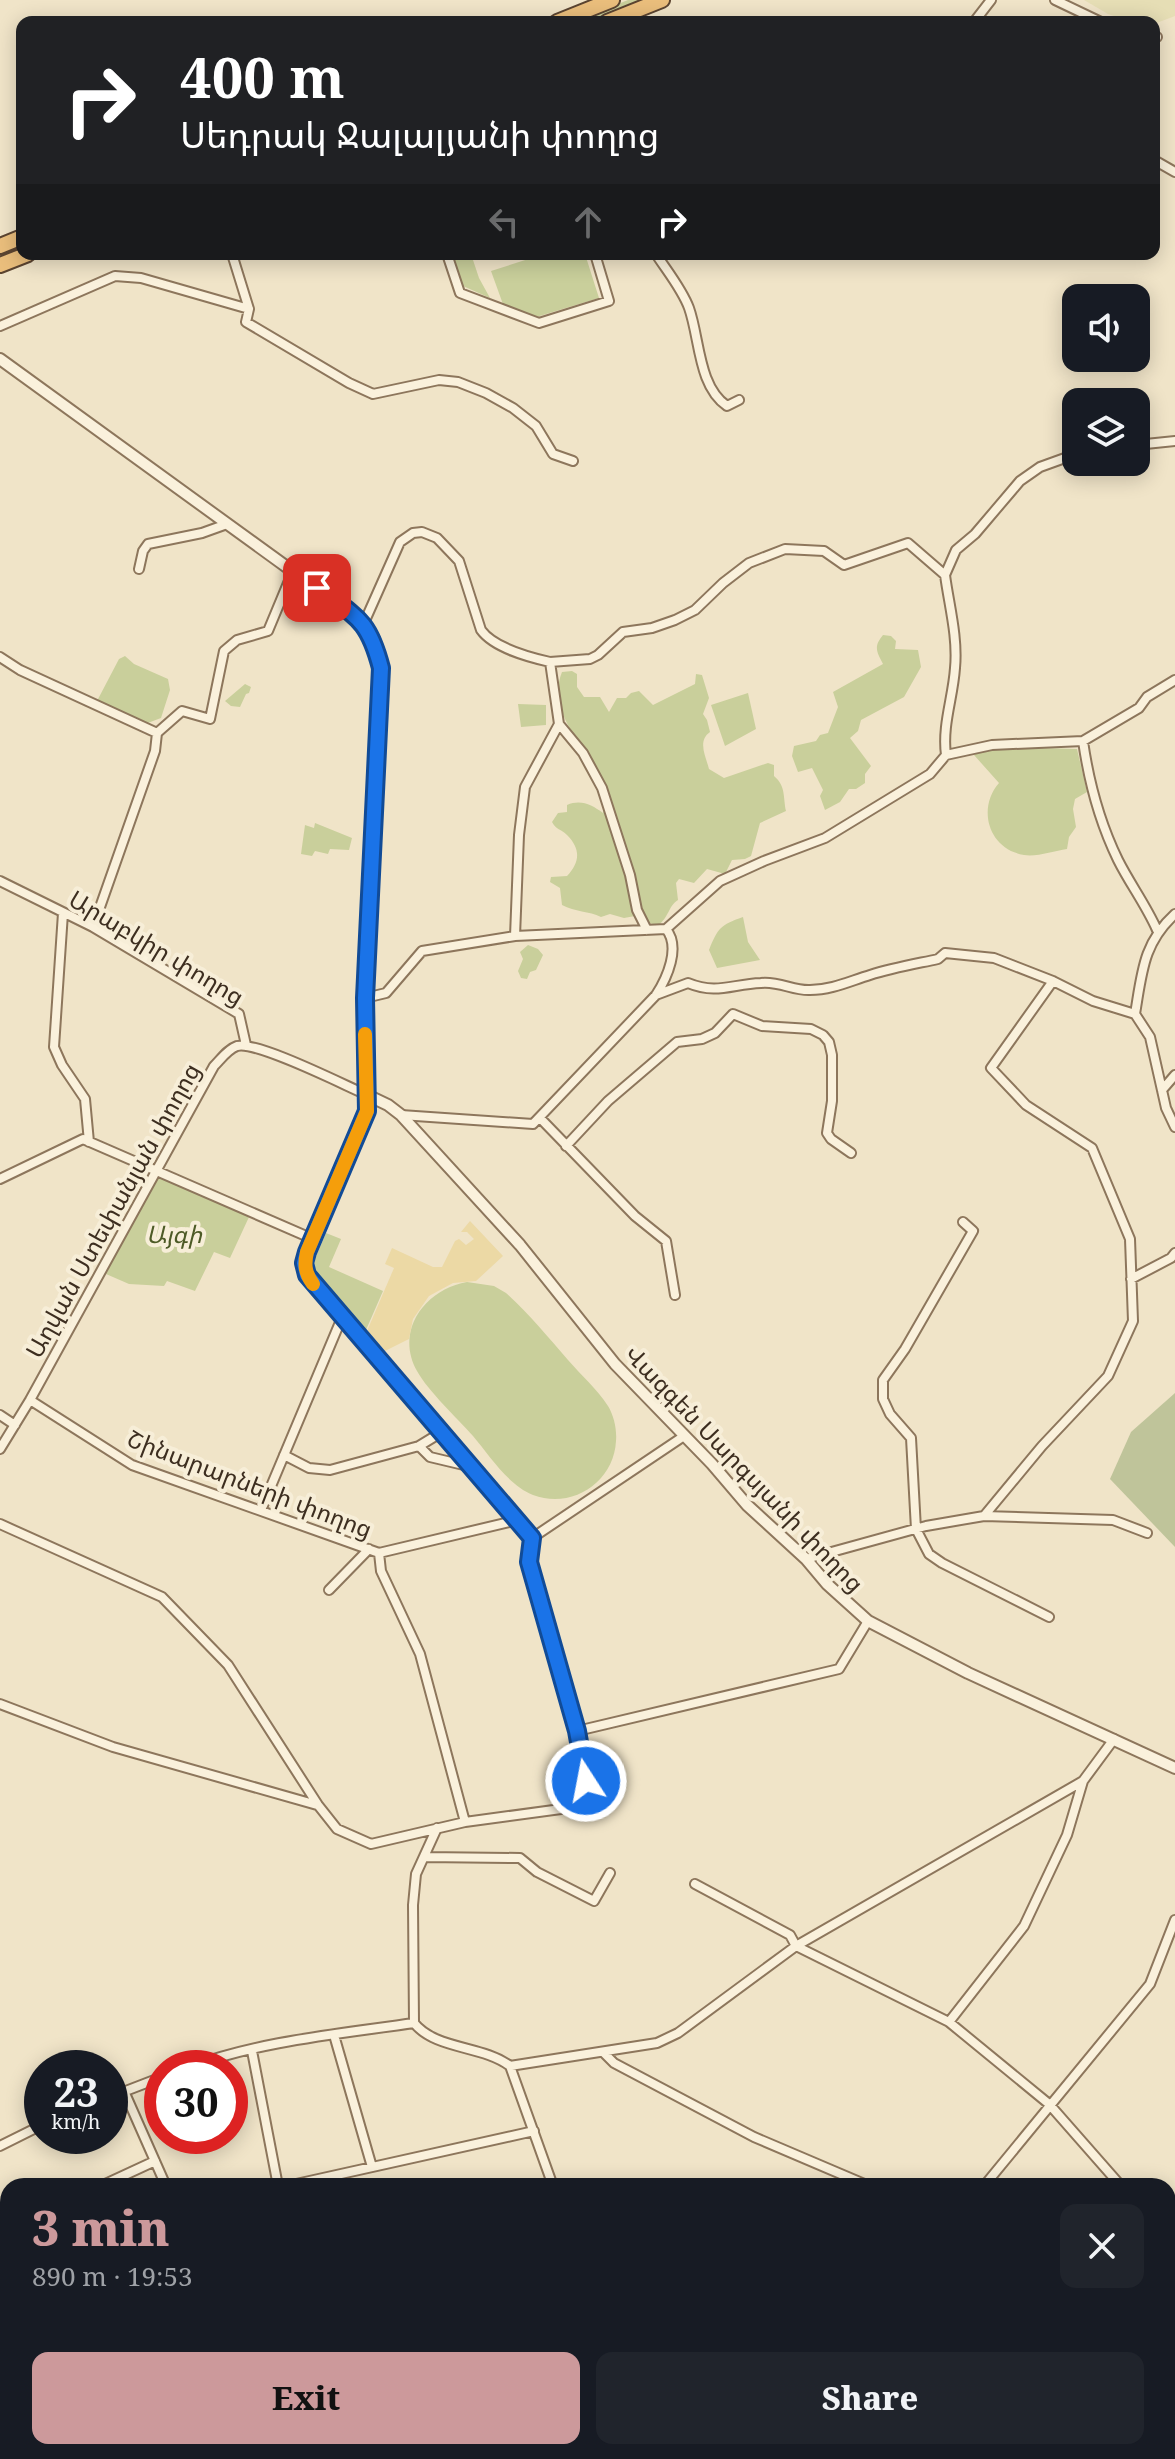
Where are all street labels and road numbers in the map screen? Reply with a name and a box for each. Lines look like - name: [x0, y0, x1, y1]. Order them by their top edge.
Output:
- street label: Արաբկիր փողոց: [63, 882, 251, 1012]
- street label: Աղվան Ստեփանյան փողոց: [17, 1057, 207, 1363]
- street label: Վազգեն Սարգսյանի փողոց: [618, 1337, 872, 1599]
- street label: Շինարարների փողոց: [123, 1421, 377, 1545]

